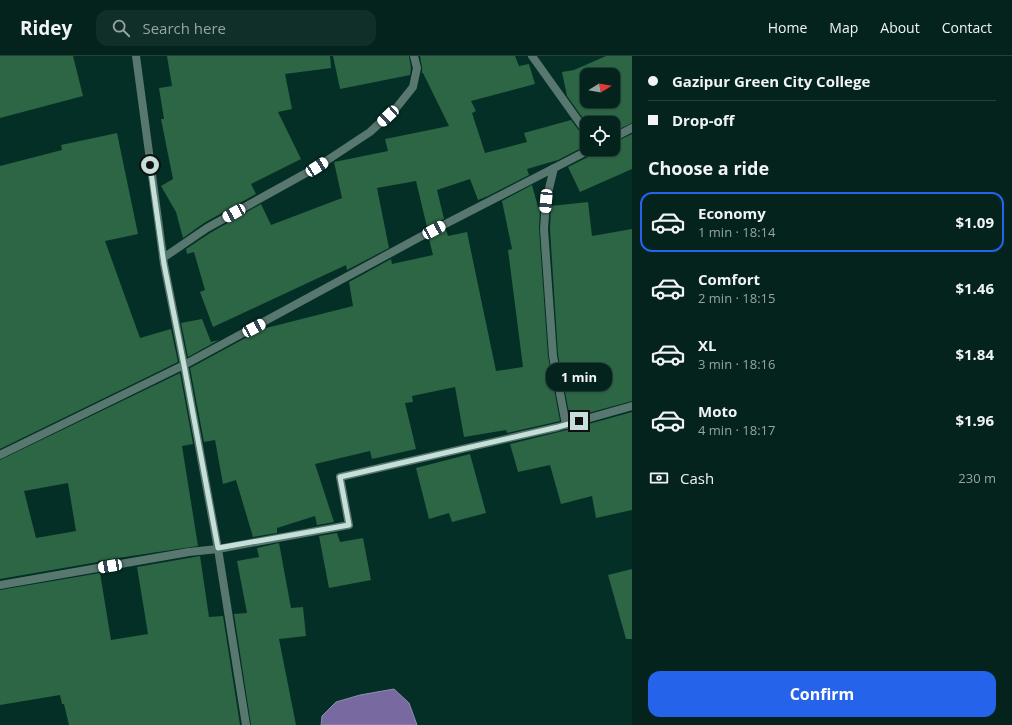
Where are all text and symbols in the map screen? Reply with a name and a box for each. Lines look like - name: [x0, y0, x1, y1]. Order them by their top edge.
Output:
- search box: [96, 10, 376, 46]
- text: Ridey: [20, 15, 72, 41]
- icon: search: [110, 17, 132, 39]
- text: Search here: [142, 18, 226, 38]
- text: Home: [768, 18, 807, 37]
- text: Map: [829, 18, 858, 37]
- text: About: [880, 18, 920, 37]
- text: Contact: [942, 18, 992, 37]
- north arrow: [580, 68, 620, 108]
- map controls: [580, 68, 620, 156]
- text: Gazipur Green City College: [672, 71, 870, 91]
- car: [375, 103, 401, 129]
- text: Drop-off: [672, 110, 734, 130]
- button: locate: [580, 116, 620, 156]
- car: [304, 155, 330, 179]
- route start: [141, 156, 159, 174]
- text: Choose a ride: [648, 156, 769, 180]
- car: [539, 189, 553, 213]
- car: [221, 202, 247, 224]
- text: Economy: [698, 203, 766, 223]
- icon: car: [650, 204, 686, 240]
- text: $1.09: [955, 212, 994, 232]
- car: [421, 219, 447, 241]
- text: 1 min · 18:14: [698, 223, 775, 241]
- text: Comfort: [698, 269, 760, 289]
- icon: car: [650, 270, 686, 306]
- text: $1.46: [955, 278, 994, 298]
- text: 2 min · 18:15: [698, 289, 775, 307]
- car: [241, 317, 267, 339]
- text: XL: [698, 335, 716, 355]
- icon: car: [650, 336, 686, 372]
- text: $1.84: [955, 344, 994, 364]
- text: 3 min · 18:16: [698, 355, 775, 373]
- callout: 1 min: [546, 363, 612, 391]
- text: 1 min: [561, 368, 597, 386]
- text: Moto: [698, 401, 737, 421]
- icon: car: [650, 402, 686, 438]
- text: $1.96: [955, 410, 994, 430]
- route end: [570, 412, 588, 430]
- text: 4 min · 18:17: [698, 421, 775, 439]
- icon: cash: [648, 467, 670, 489]
- text: Cash: [680, 468, 714, 488]
- text: 230 m: [958, 469, 996, 487]
- car: [97, 558, 123, 574]
- button: Confirm: [648, 671, 996, 717]

